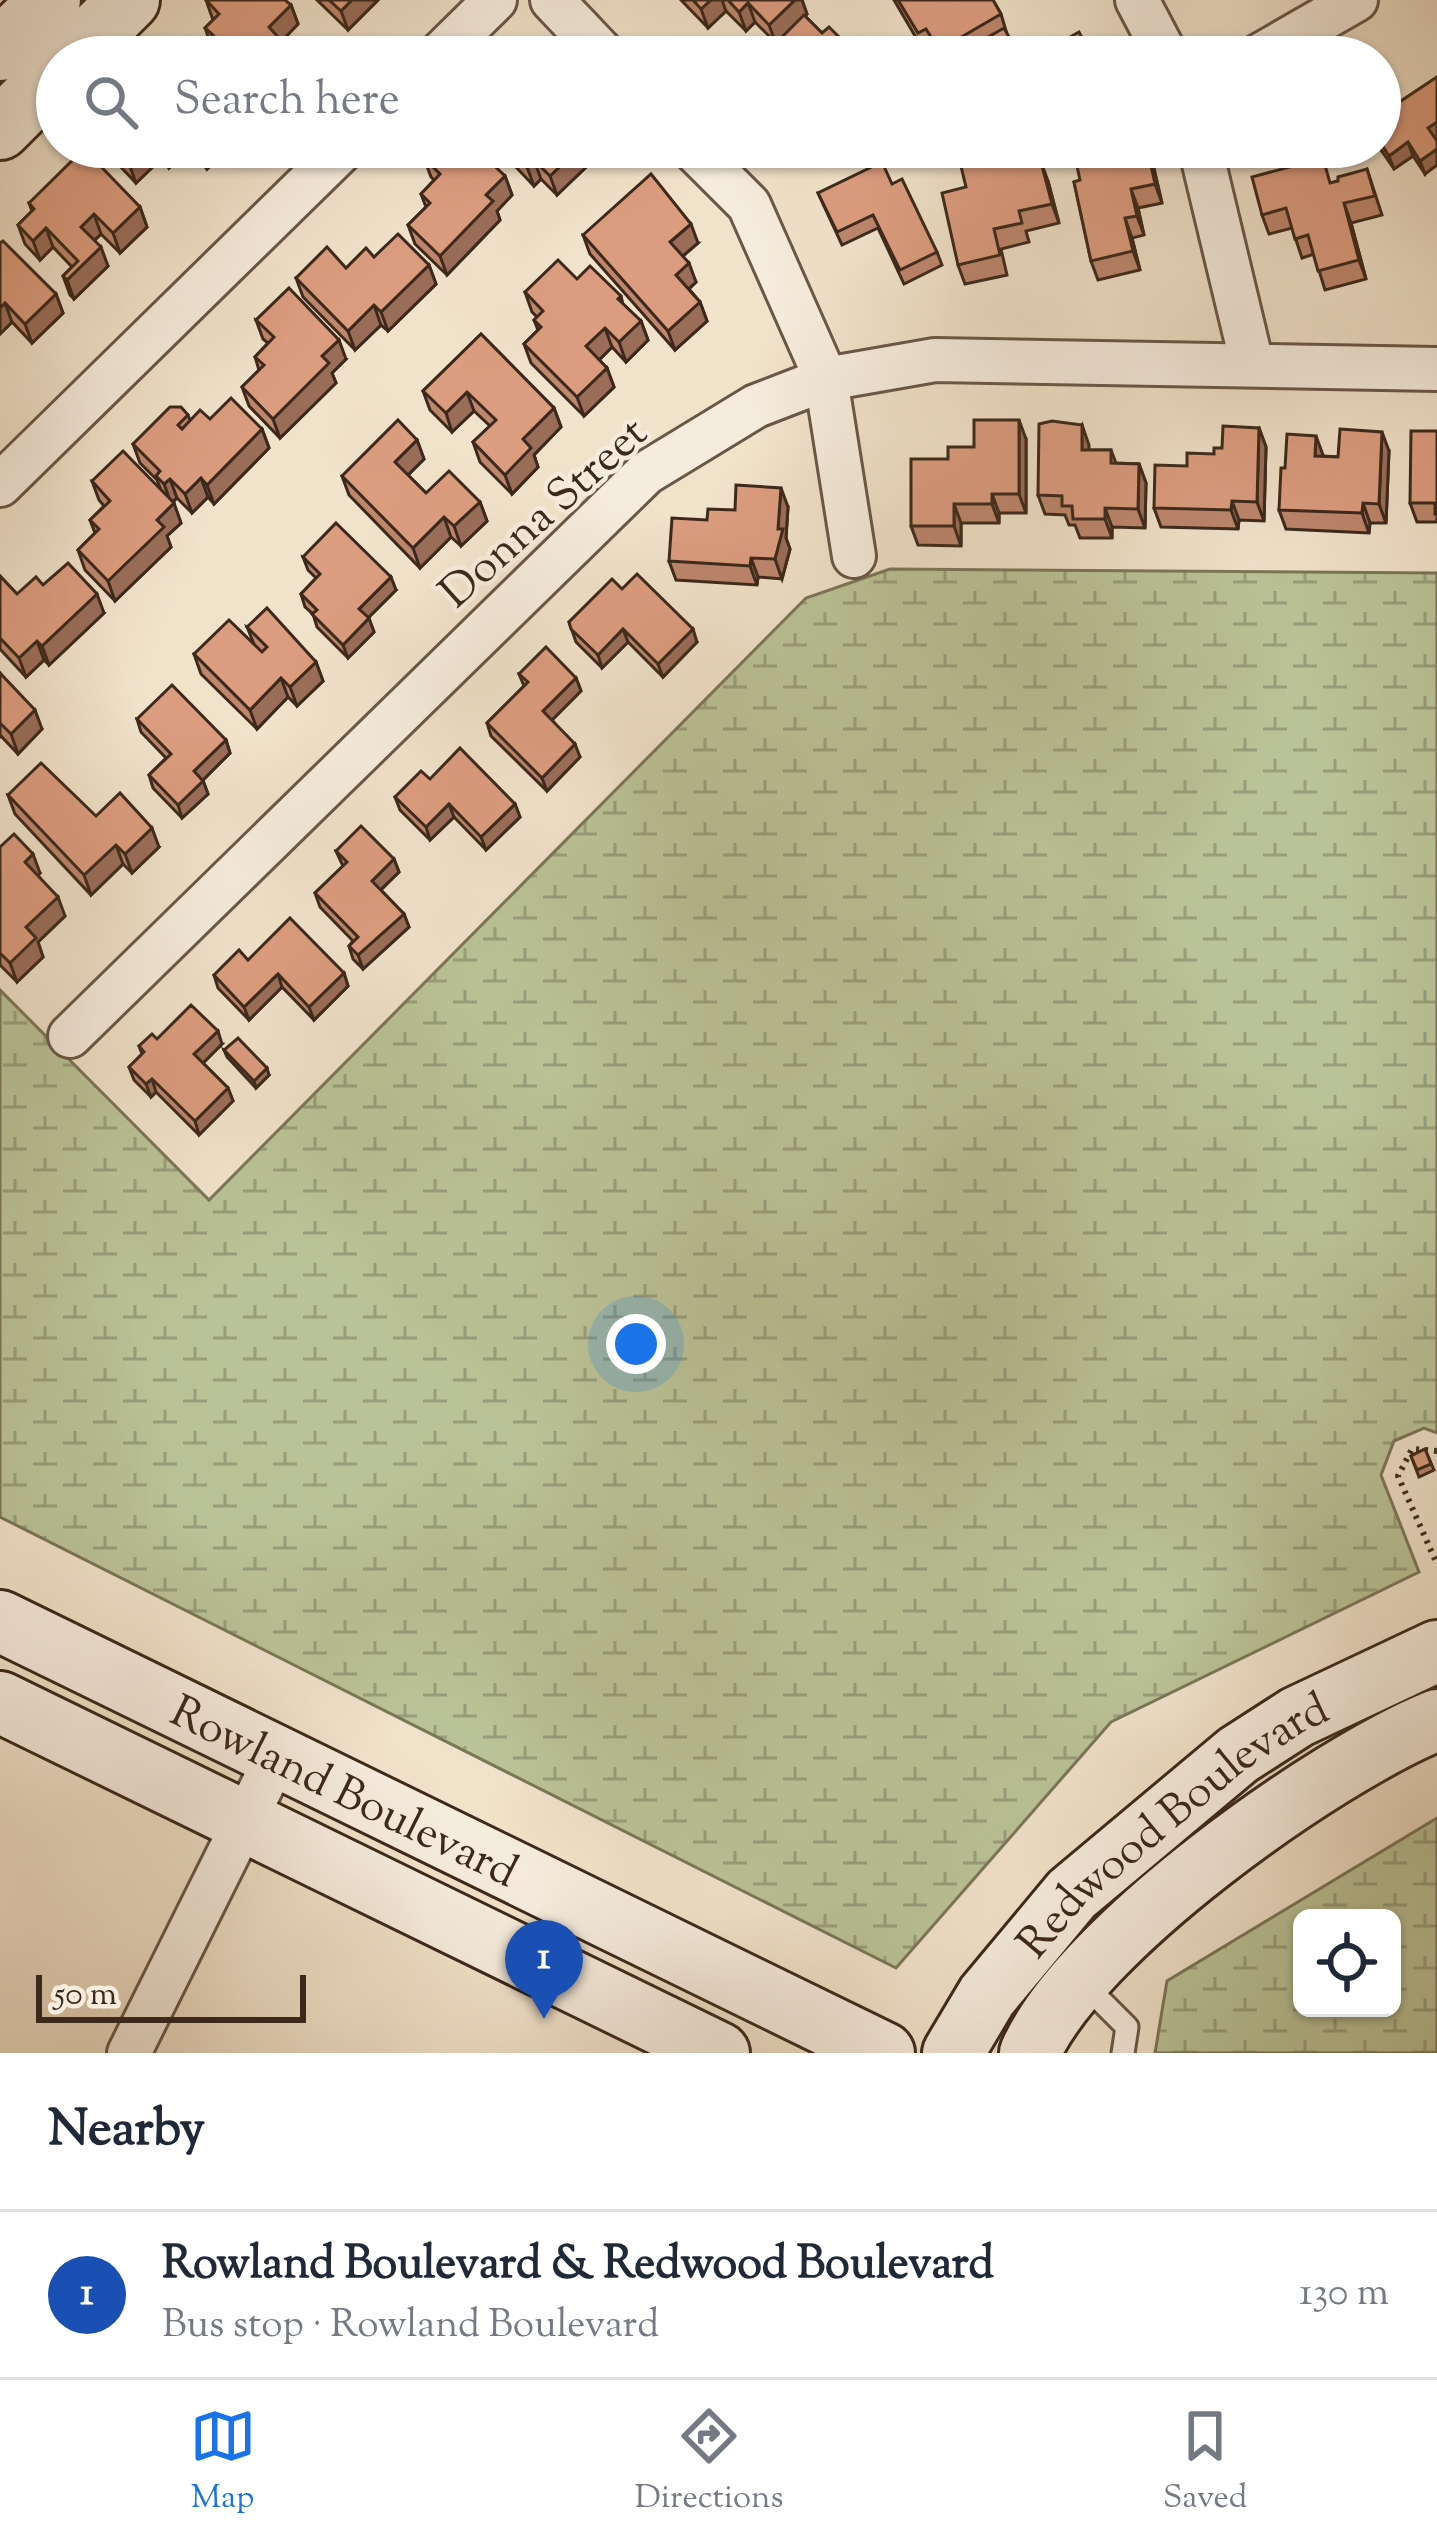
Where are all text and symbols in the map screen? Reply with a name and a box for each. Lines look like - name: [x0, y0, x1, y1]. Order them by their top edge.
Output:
- search box: [36, 36, 1401, 168]
- icon: search: [78, 69, 144, 135]
- text: Search here: [174, 70, 400, 135]
- street label: Donna Street: [427, 404, 664, 626]
- your location: [606, 1314, 666, 1374]
- street label: Redwood Boulevard: [1004, 1680, 1341, 1975]
- street label: Rowland Boulevard: [158, 1682, 527, 1907]
- map controls: [1293, 1909, 1401, 2017]
- button: locate: [1293, 1909, 1401, 2017]
- pin: 1: [505, 1920, 583, 2019]
- scale bar: [36, 1969, 306, 2022]
- text: 50 m: [54, 1972, 117, 2020]
- text: Nearby: [48, 2095, 205, 2168]
- text: Rowland Boulevard & Redwood Boulevard: [162, 2234, 994, 2299]
- text: 1: [80, 2267, 94, 2323]
- text: 130 m: [1299, 2267, 1389, 2323]
- text: Bus stop · Rowland Boulevard: [162, 2299, 659, 2355]
- tab: Map: [190, 2403, 256, 2523]
- tab: Directions: [635, 2403, 784, 2523]
- tab: Saved: [1163, 2403, 1247, 2523]

